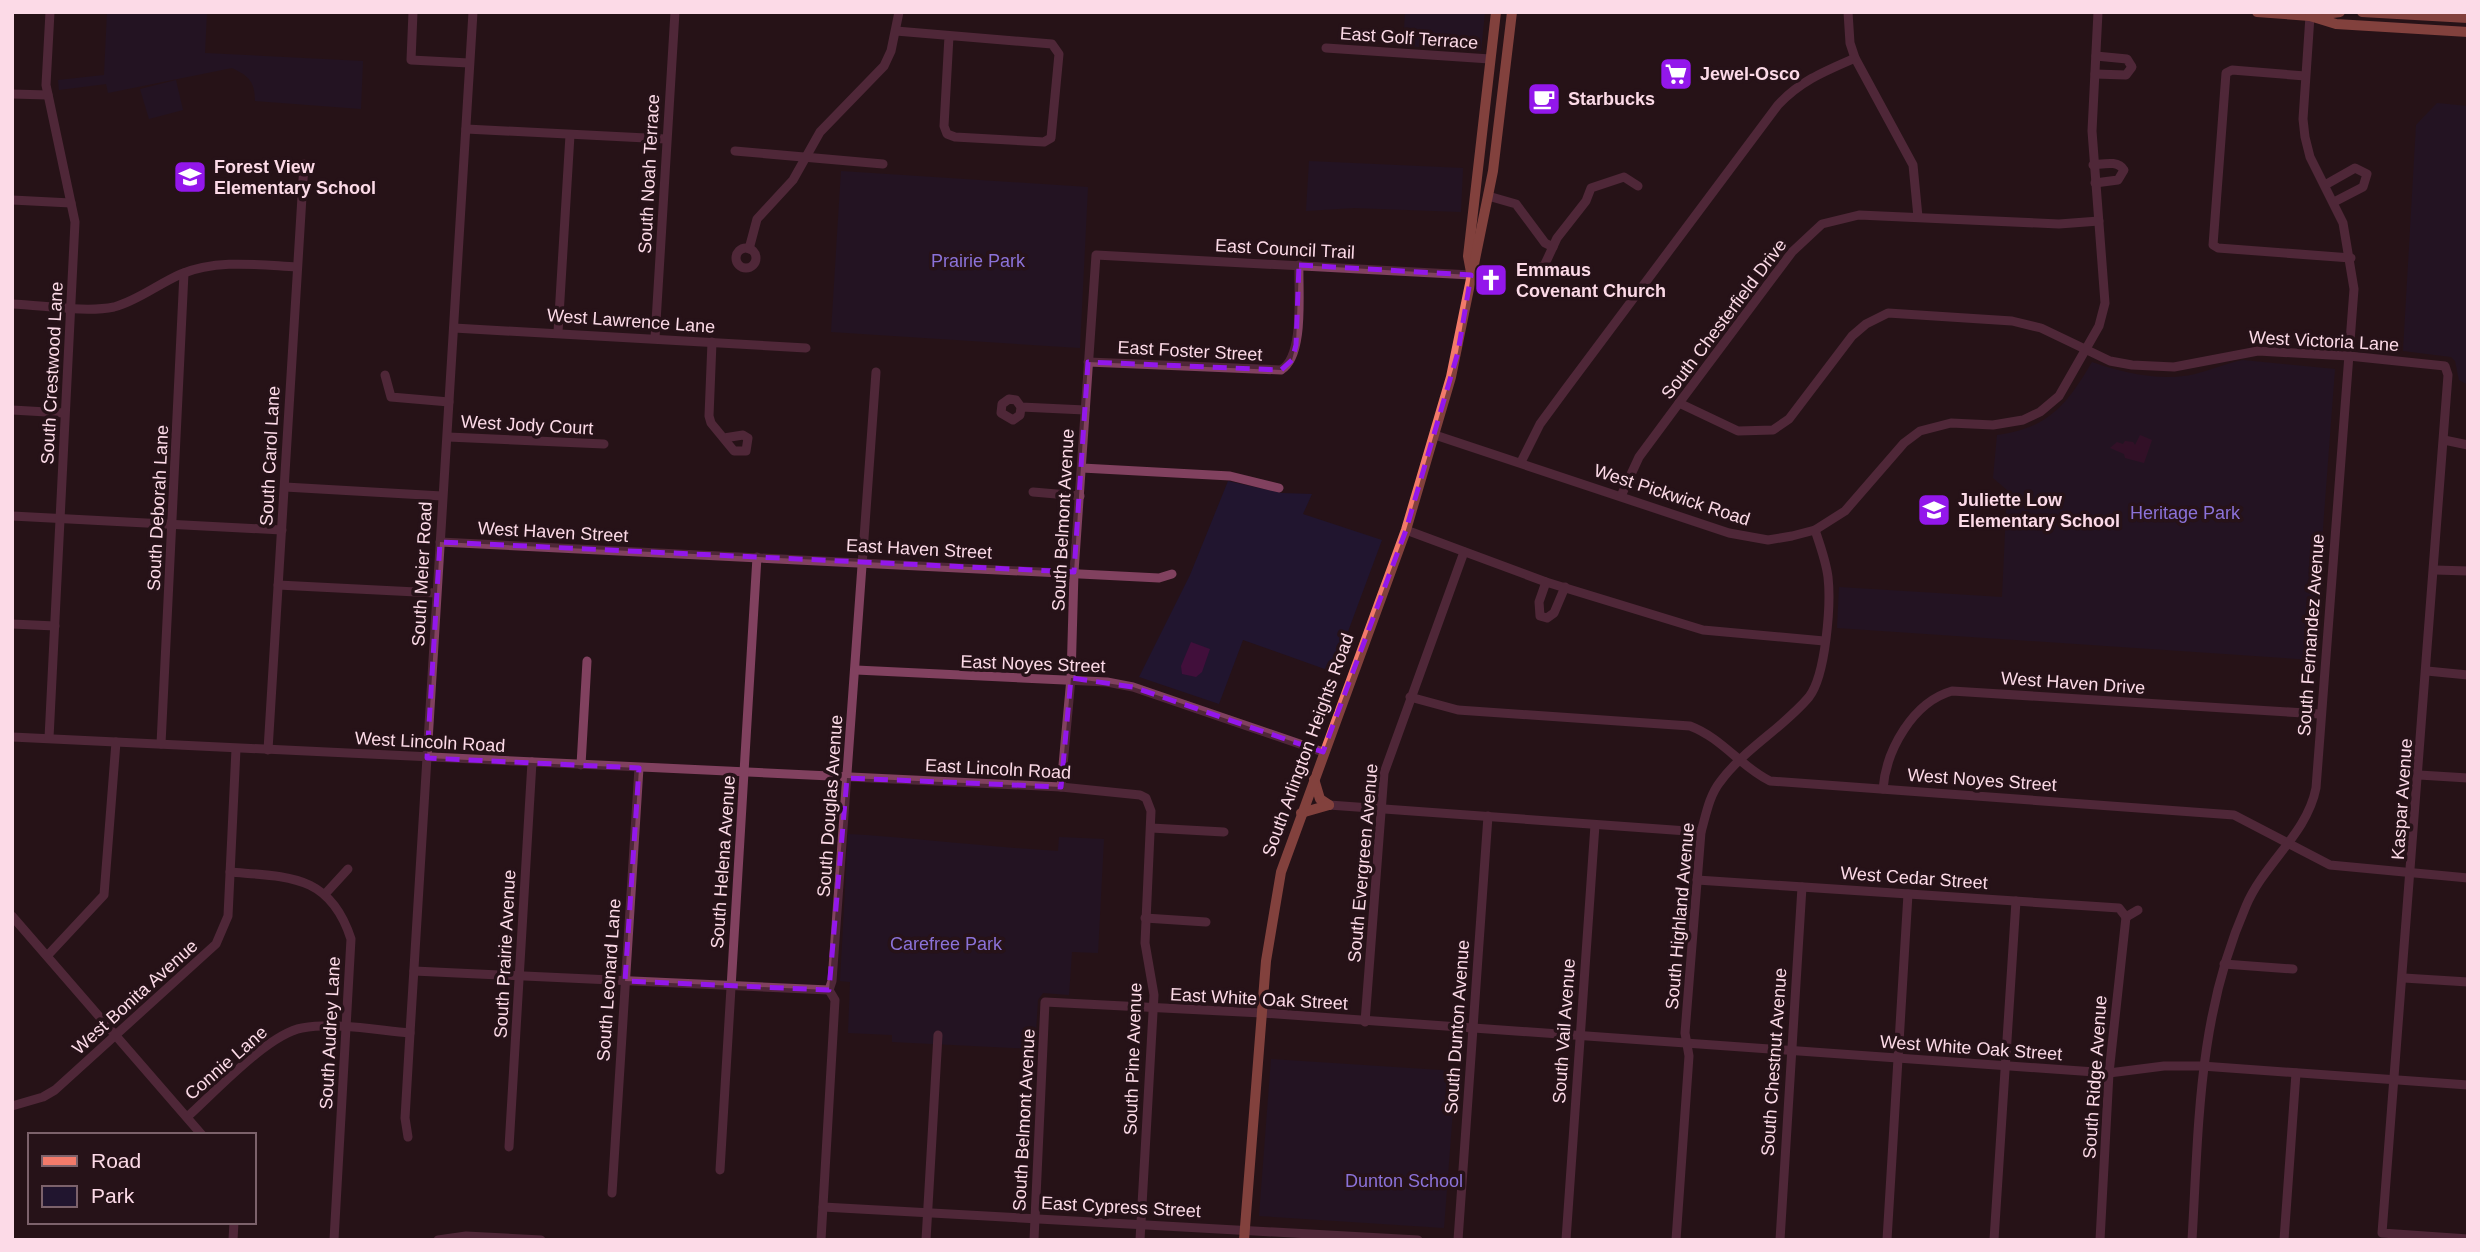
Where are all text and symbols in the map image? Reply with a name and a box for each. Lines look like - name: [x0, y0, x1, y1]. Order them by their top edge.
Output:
- street label: East Golf Terrace: [1339, 23, 1479, 53]
- supermarket icon: Jewel-Osco: [1657, 55, 1695, 93]
- place label: Jewel-Osco: [1700, 64, 1800, 84]
- cafe icon: Starbucks: [1525, 80, 1563, 118]
- place label: Starbucks: [1568, 89, 1655, 109]
- street label: South Noah Terrace: [635, 94, 663, 254]
- place label: Forest View Elementary School: [214, 157, 376, 198]
- school or university icon: Forest View Elementary School: [171, 158, 209, 196]
- street label: East Council Trail: [1215, 235, 1355, 263]
- street label: South Chesterfield Drive: [1657, 235, 1791, 403]
- park label: Prairie Park: [931, 251, 1026, 271]
- place label: Emmaus Covenant Church: [1516, 260, 1666, 301]
- church icon: Emmaus Covenant Church: [1472, 261, 1510, 299]
- street label: South Crestwood Lane: [37, 281, 67, 465]
- street label: West Lawrence Lane: [546, 305, 716, 337]
- street label: West Victoria Lane: [2248, 327, 2400, 355]
- street label: East Foster Street: [1117, 337, 1263, 365]
- street label: South Carol Lane: [256, 386, 284, 526]
- street label: West Jody Court: [460, 412, 594, 438]
- street label: South Deborah Lane: [144, 425, 172, 591]
- street label: South Belmont Avenue: [1048, 428, 1078, 612]
- street label: West Pickwick Road: [1592, 460, 1752, 530]
- place label: Juliette Low Elementary School: [1958, 490, 2120, 531]
- school or university icon: Juliette Low Elementary School: [1915, 491, 1953, 529]
- street label: South Meier Road: [408, 501, 436, 647]
- park label: Heritage Park: [2130, 503, 2241, 523]
- street label: West Haven Street: [477, 518, 629, 546]
- street label: South Fernandez Avenue: [2294, 533, 2328, 737]
- street label: East Haven Street: [846, 535, 992, 563]
- street label: South Arlington Heights Road: [1258, 631, 1358, 859]
- street label: East Noyes Street: [960, 651, 1106, 677]
- street label: West Haven Drive: [2000, 668, 2146, 698]
- street label: South Douglas Avenue: [814, 714, 846, 898]
- street label: West Lincoln Road: [354, 728, 506, 756]
- street label: Kaspar Avenue: [2388, 738, 2416, 860]
- street label: East Lincoln Road: [925, 755, 1071, 783]
- street label: South Evergreen Avenue: [1344, 763, 1382, 963]
- street label: West Noyes Street: [1907, 765, 2057, 795]
- street label: South Helena Avenue: [707, 775, 739, 949]
- street label: South Highland Avenue: [1662, 822, 1698, 1010]
- street label: West Cedar Street: [1840, 863, 1988, 893]
- street label: South Prairie Avenue: [491, 869, 519, 1039]
- street label: South Leonard Lane: [593, 898, 625, 1062]
- park label: Carefree Park: [890, 934, 1003, 954]
- street label: West Bonita Avenue: [68, 936, 202, 1058]
- street label: South Dunton Avenue: [1441, 939, 1473, 1115]
- street label: South Audrey Lane: [316, 956, 344, 1110]
- street label: South Vail Avenue: [1549, 958, 1579, 1104]
- street label: South Chestnut Avenue: [1757, 967, 1791, 1157]
- street label: South Pine Avenue: [1120, 982, 1146, 1136]
- street label: East White Oak Street: [1170, 984, 1348, 1014]
- street label: South Ridge Avenue: [2079, 995, 2111, 1159]
- street label: Connie Lane: [181, 1022, 271, 1104]
- street label: South Belmont Avenue: [1009, 1028, 1039, 1212]
- street label: West White Oak Street: [1879, 1032, 2063, 1064]
- legend: [28, 1133, 256, 1224]
- text: Road: [91, 1149, 141, 1172]
- park label: Dunton School: [1345, 1171, 1463, 1191]
- text: Park: [91, 1184, 135, 1207]
- street label: East Cypress Street: [1041, 1193, 1201, 1221]

